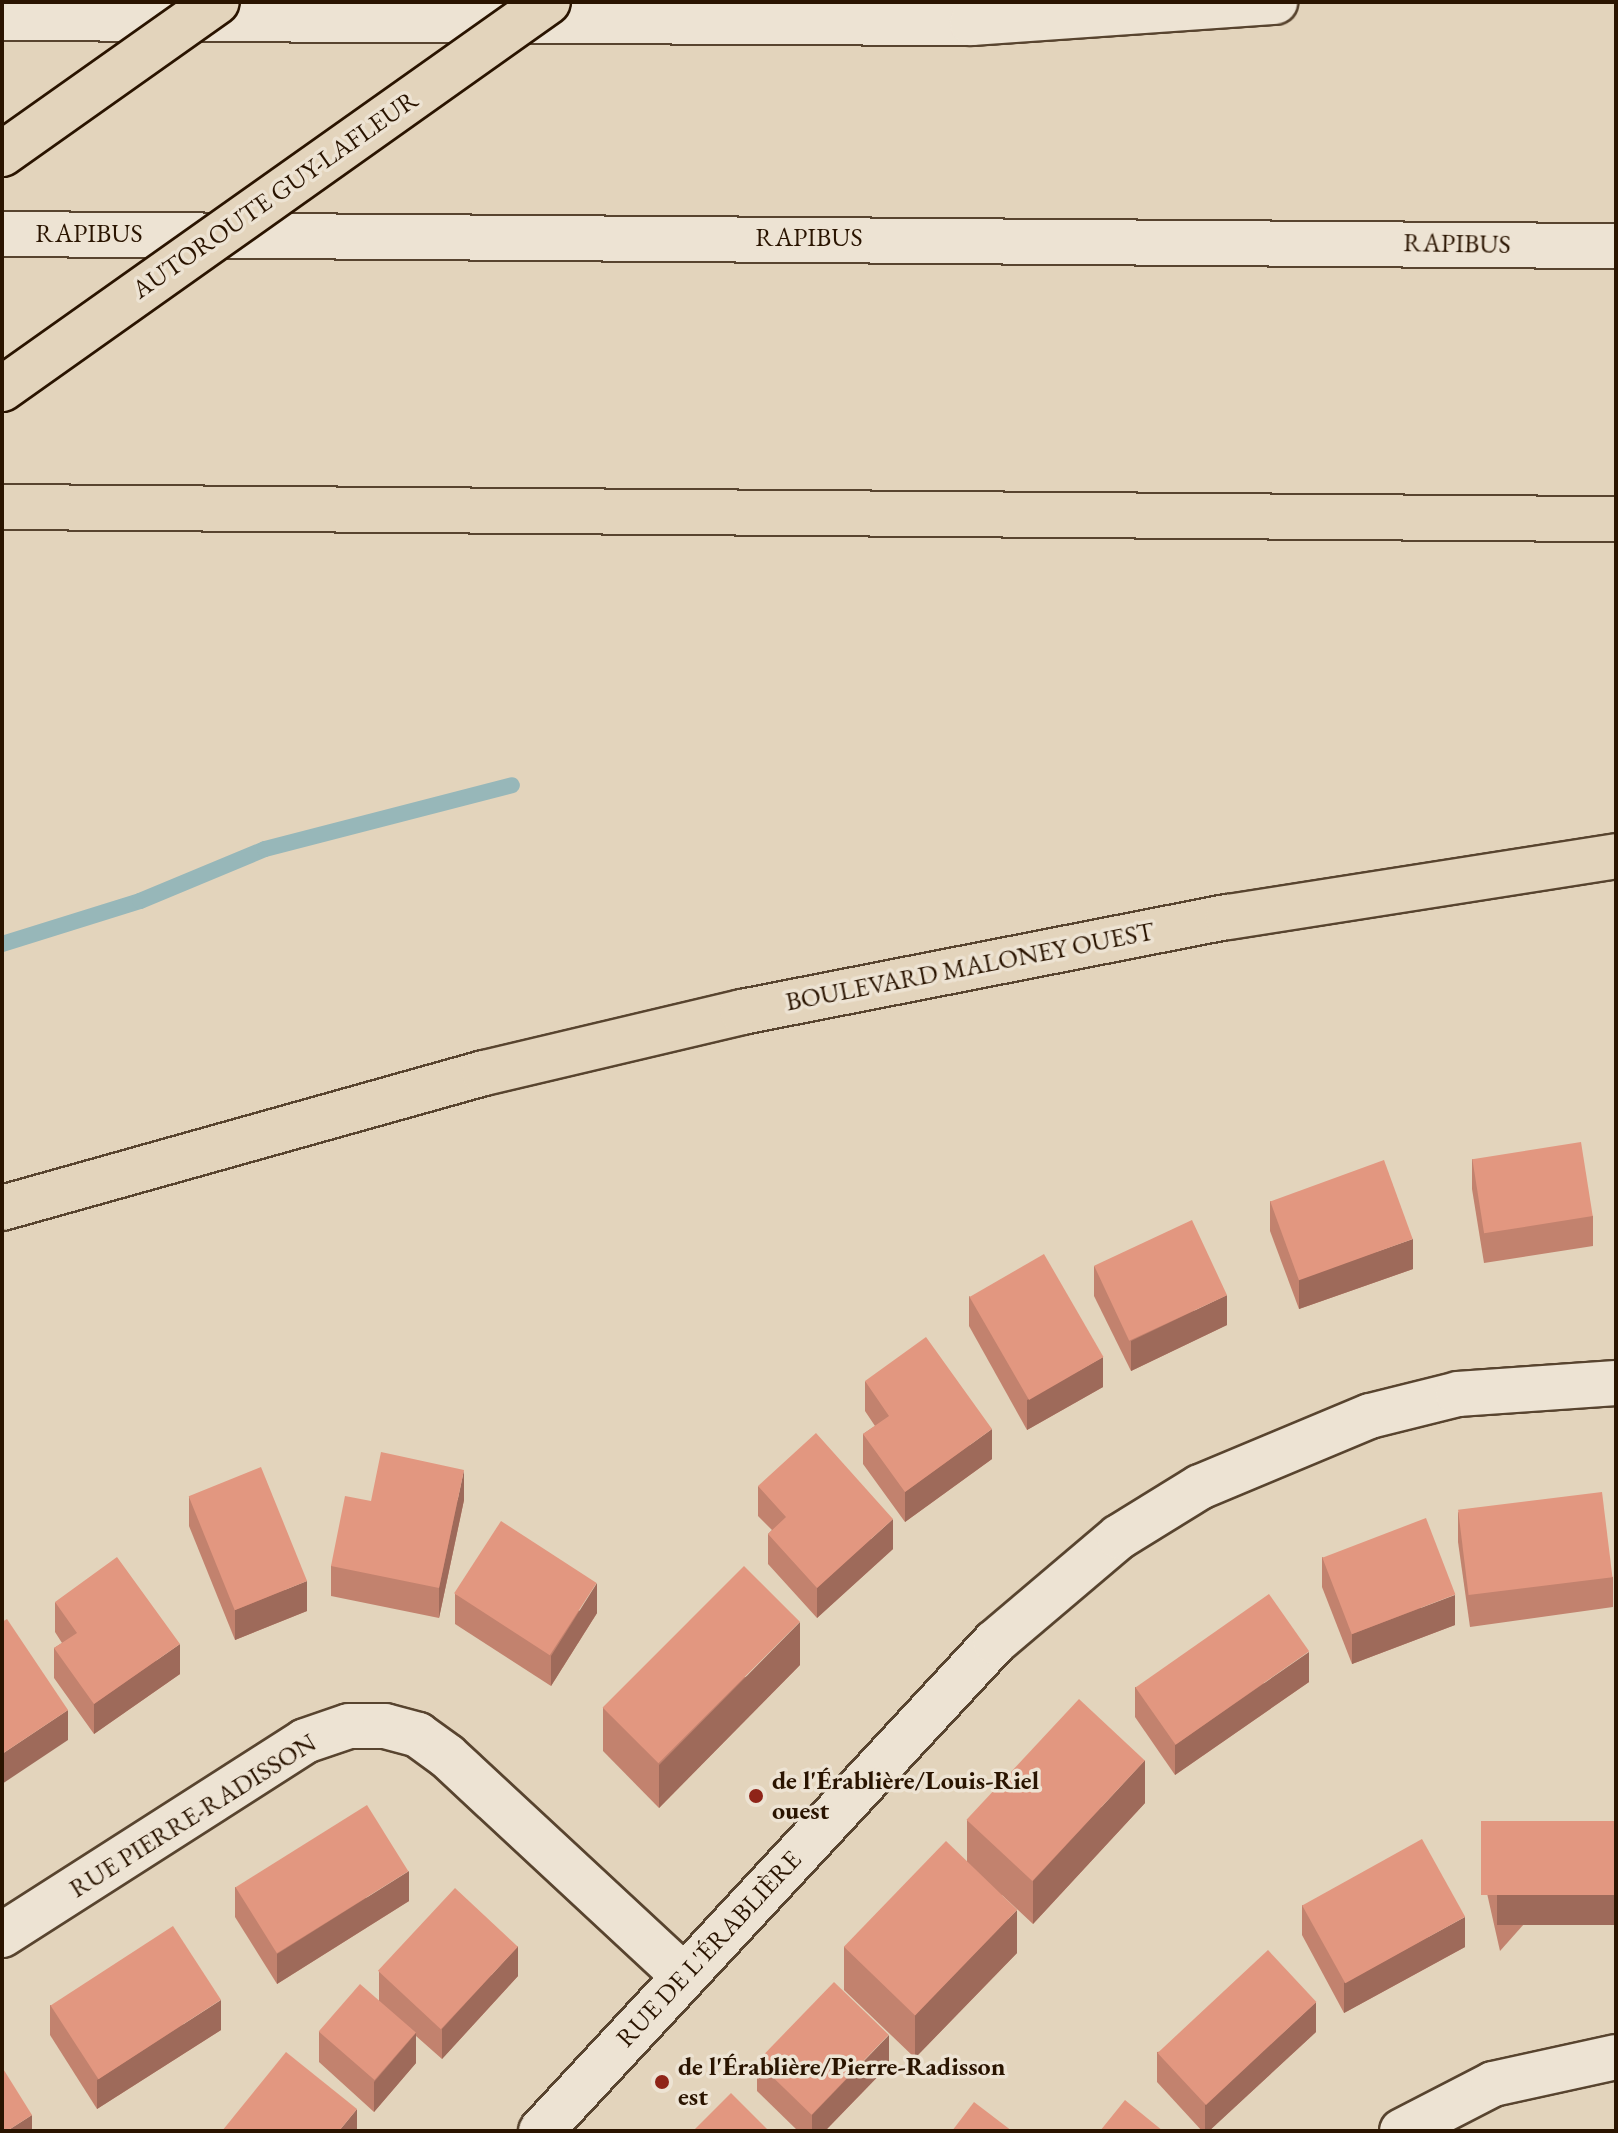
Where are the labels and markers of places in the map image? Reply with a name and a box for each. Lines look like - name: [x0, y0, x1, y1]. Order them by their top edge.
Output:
- place label: de l'Érablière/Louis-Riel ouest: [772, 1765, 1039, 1826]
- marker: de l'Érablière/Louis-Riel ouest: [747, 1787, 765, 1805]
- place label: de l'Érablière/Pierre-Radisson est: [678, 2051, 1005, 2112]
- marker: de l'Érablière/Pierre-Radisson est: [653, 2073, 671, 2091]

